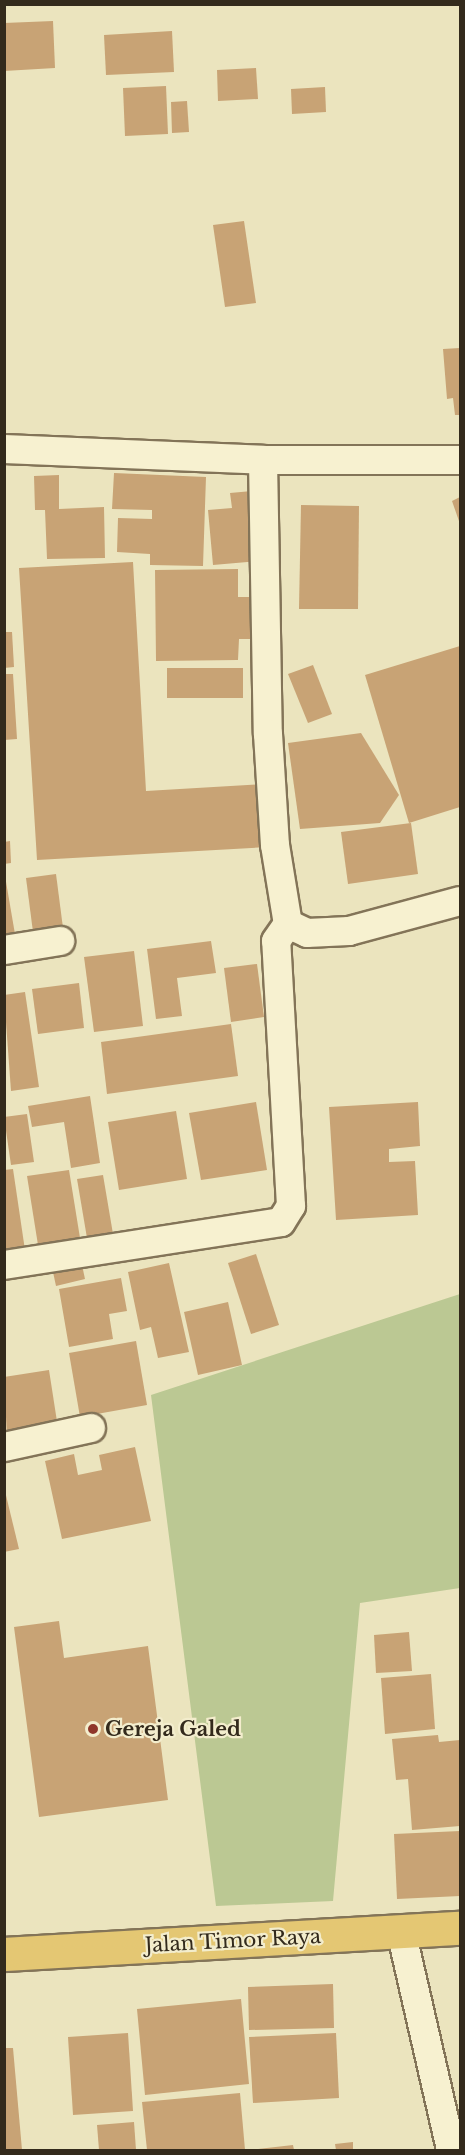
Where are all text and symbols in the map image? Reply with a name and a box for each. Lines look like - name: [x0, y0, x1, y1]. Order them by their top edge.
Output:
- place label: Gereja Galed: [105, 1717, 241, 1741]
- marker: Gereja Galed: [86, 1722, 100, 1736]
- street label: Jalan Timor Raya: [144, 1924, 322, 1958]

